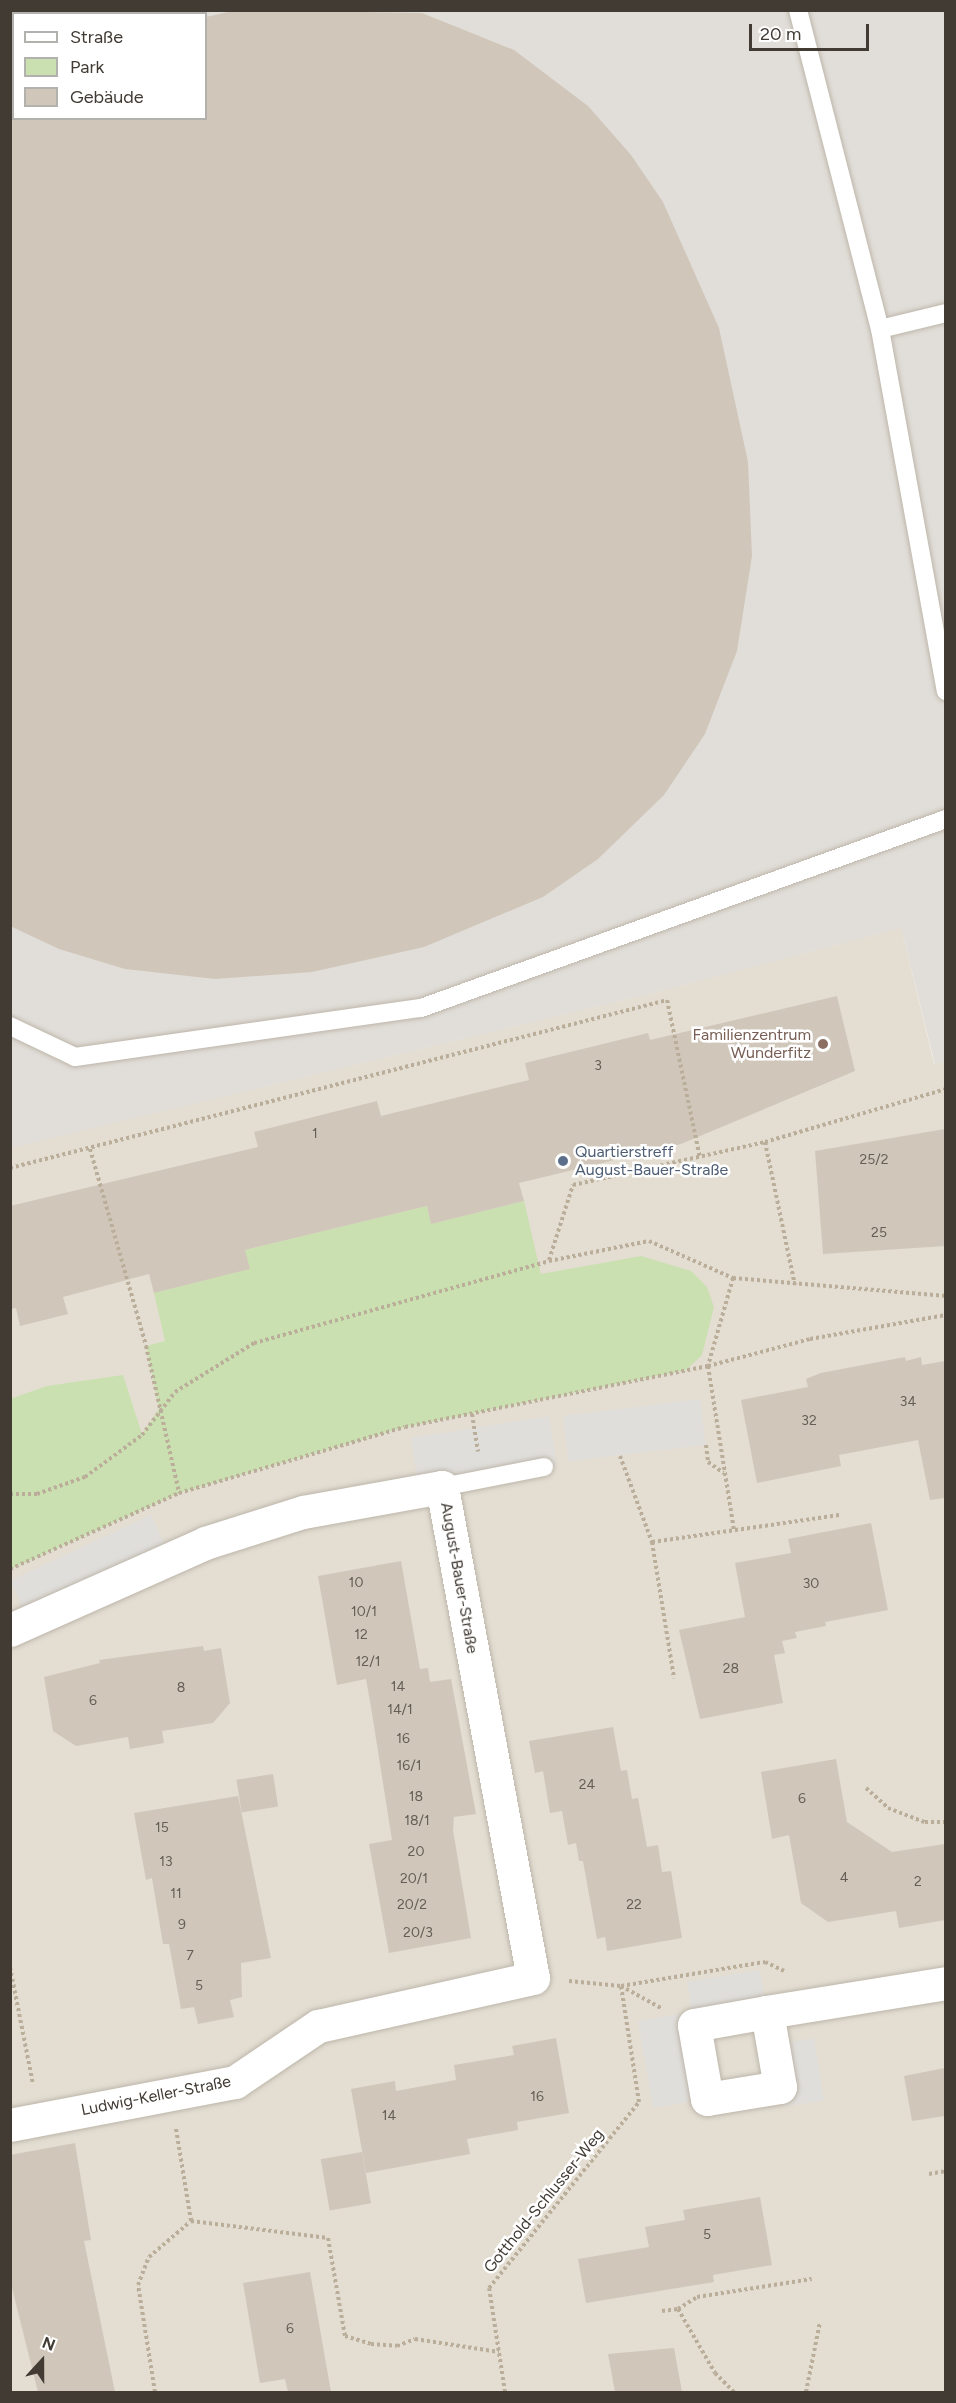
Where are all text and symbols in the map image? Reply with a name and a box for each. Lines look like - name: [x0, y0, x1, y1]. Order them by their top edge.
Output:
- legend: [12, 12, 207, 120]
- scale bar: [752, 12, 872, 50]
- text: 20 m: [760, 23, 801, 45]
- text: Straße: [70, 26, 123, 48]
- text: Park: [70, 56, 104, 78]
- text: Gebäude: [70, 86, 144, 108]
- place label: Familienzentrum Wunderfitz: [693, 1025, 811, 1063]
- marker: Familienzentrum Wunderfitz: [816, 1037, 830, 1051]
- house number: 3: [594, 1058, 602, 1074]
- house number: 1: [312, 1126, 318, 1142]
- place label: Quartierstreff August-Bauer-Straße: [575, 1142, 728, 1180]
- house number: 25/2: [859, 1152, 889, 1168]
- marker: Quartierstreff August-Bauer-Straße: [556, 1154, 570, 1168]
- house number: 25: [871, 1225, 887, 1241]
- house number: 34: [900, 1394, 916, 1410]
- house number: 32: [801, 1413, 817, 1429]
- street label: August-Bauer-Straße: [436, 1501, 482, 1655]
- house number: 10: [349, 1575, 363, 1591]
- house number: 30: [803, 1576, 819, 1592]
- house number: 10/1: [351, 1604, 377, 1620]
- house number: 12: [354, 1627, 368, 1643]
- house number: 12/1: [356, 1654, 380, 1670]
- house number: 28: [723, 1661, 739, 1677]
- house number: 14: [391, 1679, 405, 1695]
- house number: 8: [177, 1680, 185, 1696]
- house number: 6: [89, 1693, 97, 1709]
- house number: 14/1: [387, 1702, 413, 1718]
- house number: 16: [396, 1731, 410, 1747]
- house number: 16/1: [397, 1758, 421, 1774]
- house number: 24: [579, 1777, 595, 1793]
- house number: 18: [409, 1789, 423, 1805]
- house number: 6: [798, 1791, 806, 1807]
- house number: 18/1: [404, 1813, 430, 1829]
- house number: 15: [155, 1820, 169, 1836]
- house number: 20: [408, 1844, 424, 1860]
- house number: 13: [159, 1854, 173, 1870]
- house number: 4: [840, 1870, 848, 1886]
- house number: 20/1: [400, 1871, 428, 1887]
- house number: 2: [914, 1874, 922, 1890]
- house number: 11: [170, 1886, 182, 1902]
- house number: 20/2: [397, 1897, 427, 1913]
- house number: 22: [626, 1897, 642, 1913]
- house number: 9: [178, 1917, 186, 1933]
- house number: 20/3: [403, 1925, 433, 1941]
- house number: 7: [186, 1948, 194, 1964]
- house number: 5: [195, 1978, 203, 1994]
- street label: Ludwig-Keller-Straße: [79, 2072, 233, 2120]
- house number: 16: [530, 2089, 544, 2105]
- house number: 14: [382, 2108, 396, 2124]
- street label: Gotthold-Schlusser-Weg: [480, 2125, 608, 2277]
- house number: 5: [703, 2227, 711, 2243]
- house number: 6: [286, 2321, 294, 2337]
- north arrow: [12, 2331, 72, 2391]
- text: N: [39, 2333, 58, 2355]

